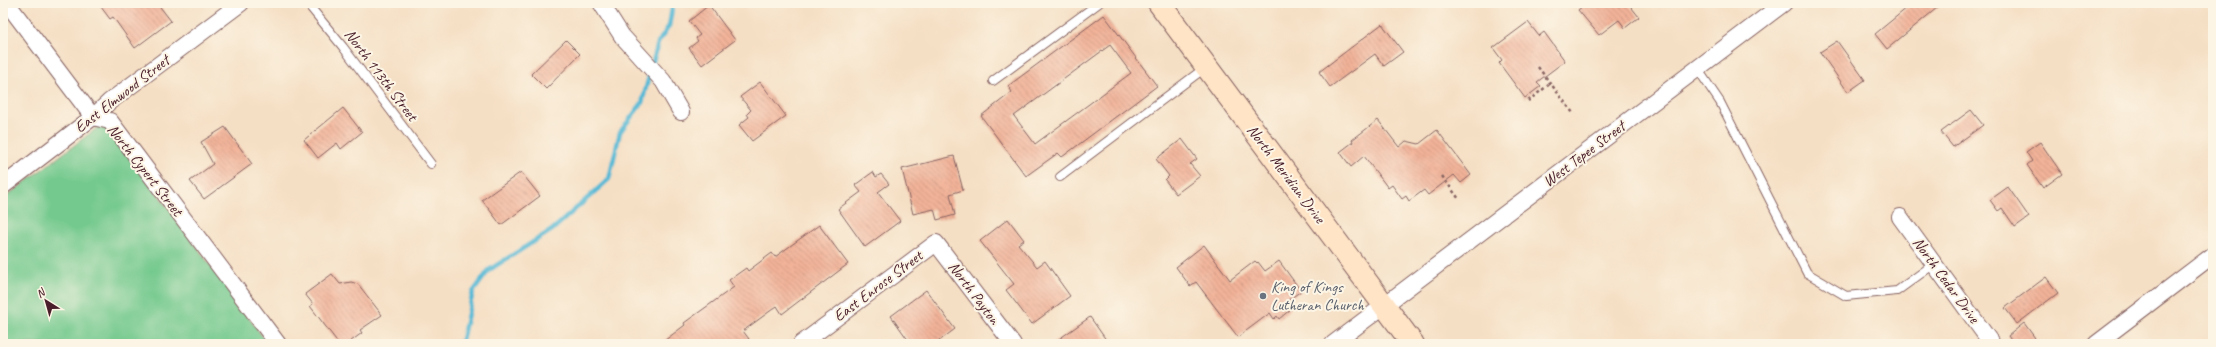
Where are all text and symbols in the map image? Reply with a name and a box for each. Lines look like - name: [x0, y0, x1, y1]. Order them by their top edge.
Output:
- street label: North 113th Street: [340, 25, 423, 126]
- street label: East Elmwood Street: [71, 49, 176, 137]
- street label: West Tepee Street: [1539, 115, 1631, 191]
- street label: North Cypert Street: [103, 120, 188, 221]
- street label: North Meridian Drive: [1242, 121, 1331, 229]
- street label: North Cedar Drive: [1908, 233, 1985, 328]
- street label: East Enrose Street: [830, 245, 928, 326]
- street label: North Payton: [944, 257, 1005, 329]
- place label: King of Kings Lutheran Church: [1271, 277, 1364, 315]
- north arrow: [26, 281, 66, 321]
- text: N: [33, 284, 49, 301]
- marker: King of Kings Lutheran Church: [1258, 291, 1268, 301]

